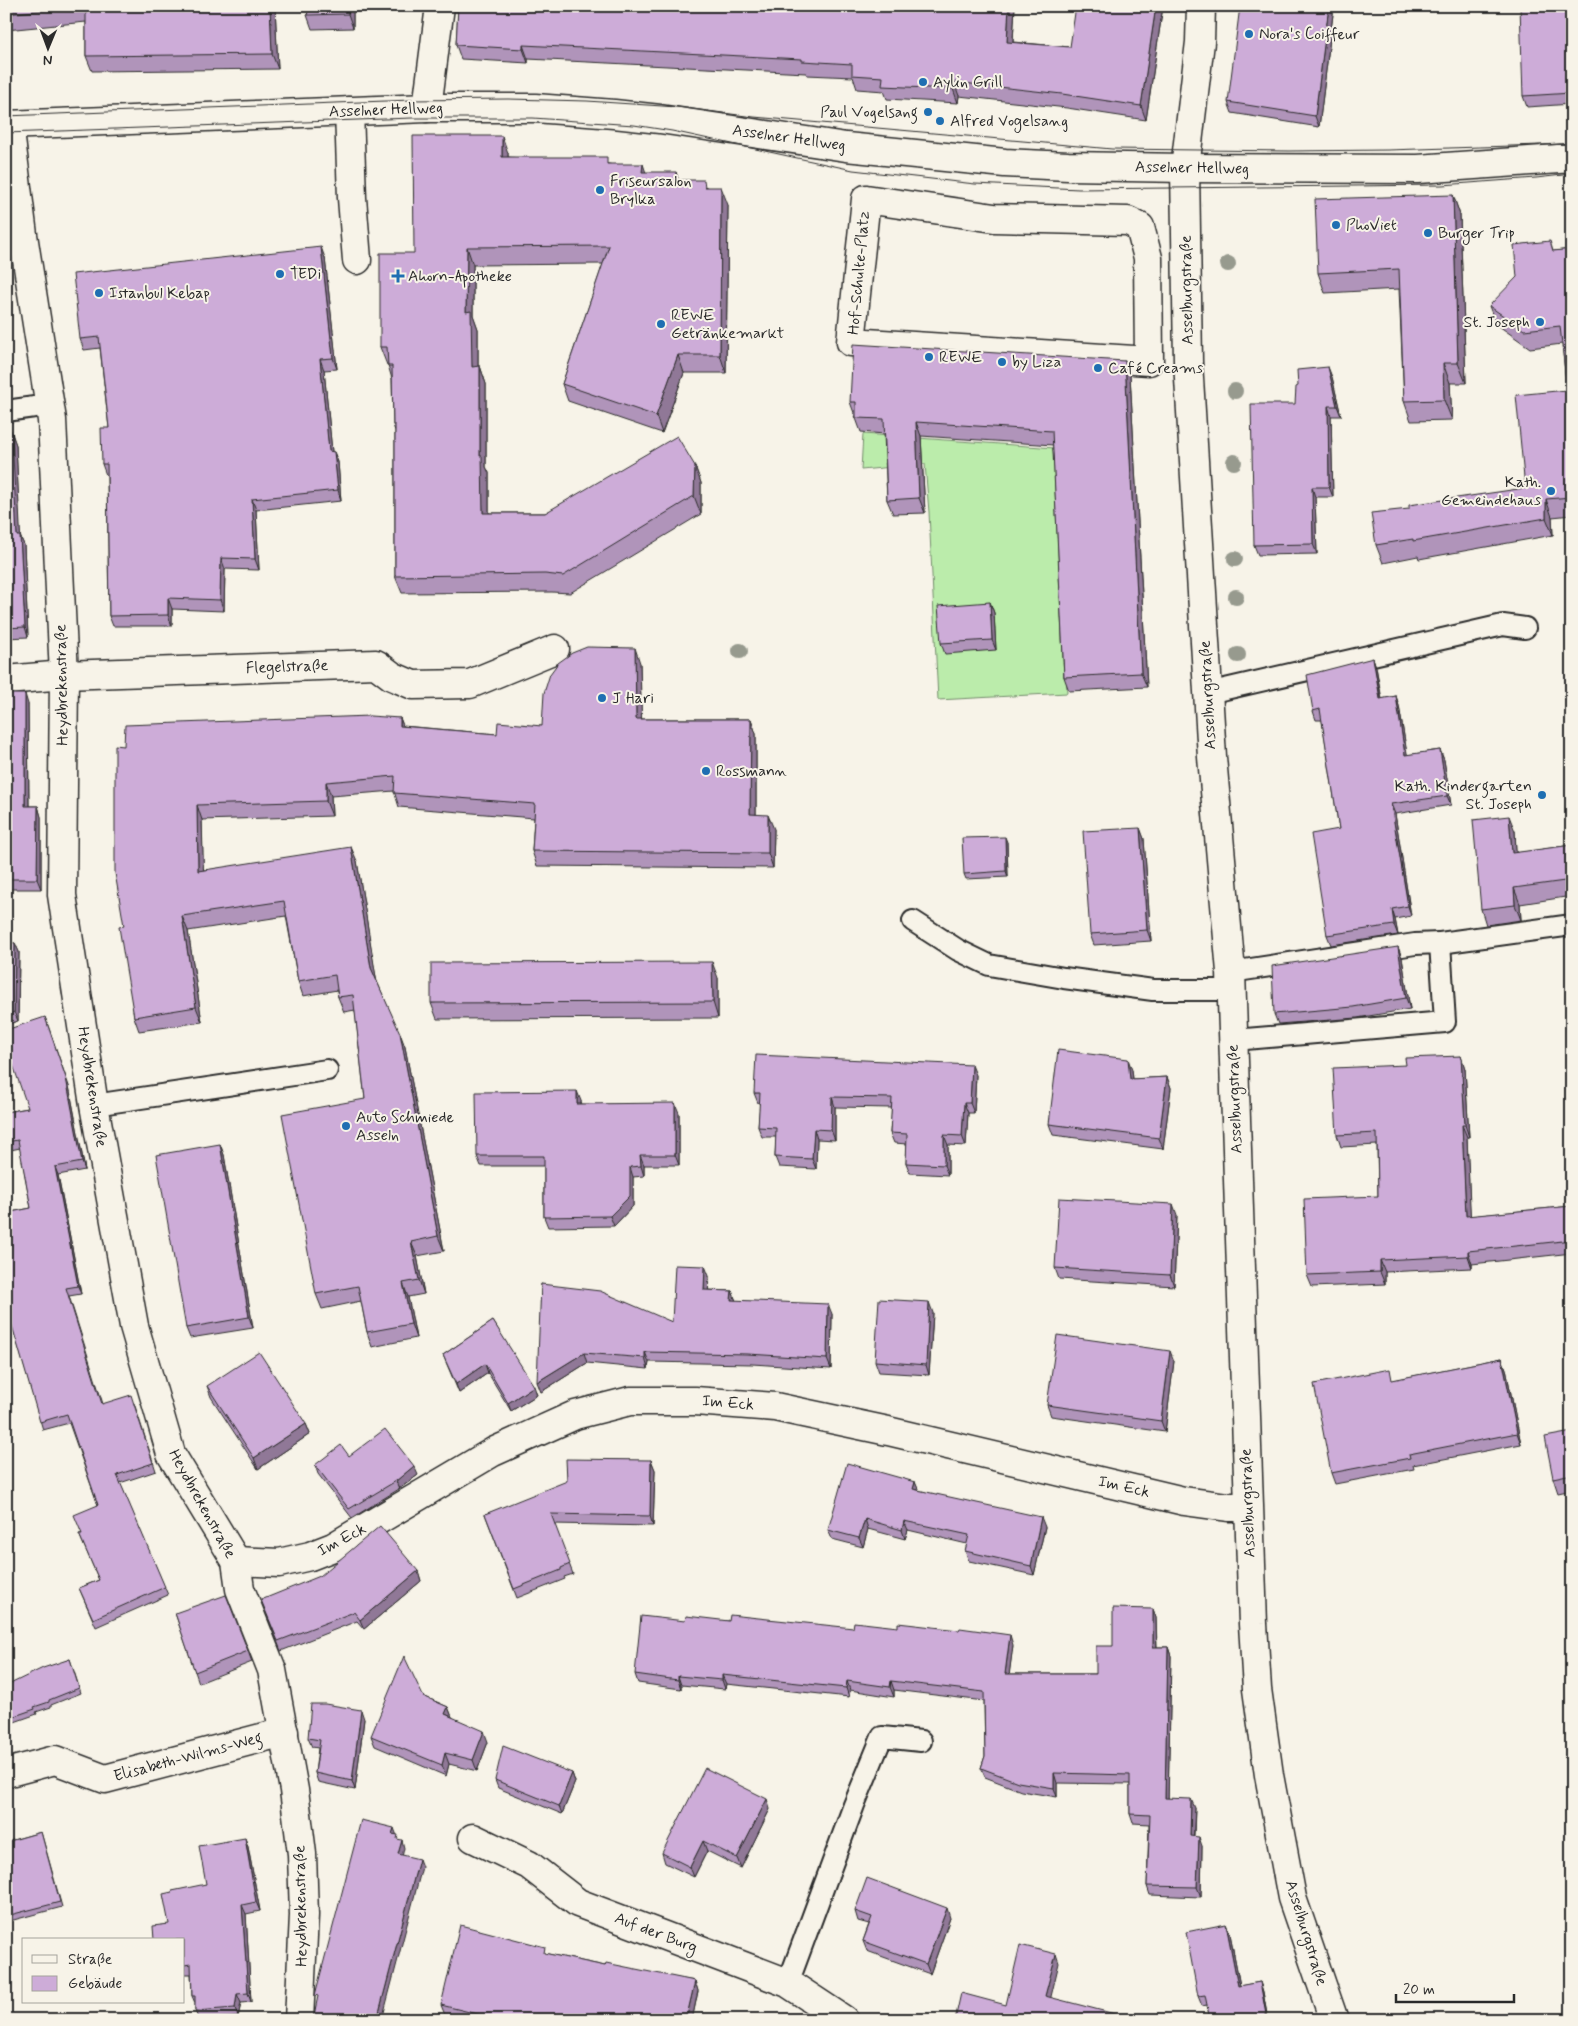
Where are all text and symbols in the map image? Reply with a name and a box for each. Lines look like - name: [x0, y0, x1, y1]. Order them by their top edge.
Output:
- north arrow: [22, 22, 72, 72]
- place label: Nora's Coiffeur: [1259, 24, 1360, 45]
- marker: Nora's Coiffeur: [1243, 28, 1255, 40]
- text: N: [43, 51, 53, 69]
- place label: Aylin Grill: [933, 72, 1003, 93]
- marker: Aylin Grill: [917, 76, 929, 88]
- street label: Asselner Hellweg: [329, 98, 444, 122]
- place label: Paul Vogelsang: [820, 102, 918, 124]
- marker: Paul Vogelsang: [922, 106, 934, 118]
- place label: Alfred Vogelsang: [950, 111, 1068, 133]
- marker: Alfred Vogelsang: [934, 115, 946, 127]
- street label: Asselner Hellweg: [731, 120, 847, 156]
- street label: Asselner Hellweg: [1135, 157, 1249, 179]
- place label: Friseursalon Brylka: [610, 171, 691, 210]
- marker: Friseursalon Brylka: [594, 184, 606, 196]
- street label: Hof-Schulte-Platz: [843, 210, 875, 336]
- place label: PhoViet: [1346, 215, 1397, 236]
- marker: PhoViet: [1330, 219, 1342, 231]
- place label: Burger Trip: [1438, 223, 1515, 245]
- marker: Burger Trip: [1422, 227, 1434, 239]
- street label: Asselburgstraße: [1176, 235, 1199, 345]
- place label: TEDi: [290, 264, 321, 285]
- place label: Ahorn-Apotheke: [408, 266, 512, 288]
- marker: TEDi: [274, 268, 286, 280]
- marker: Ahorn-Apotheke: [392, 270, 404, 282]
- place label: Istanbul Kebap: [109, 283, 210, 304]
- marker: Istanbul Kebap: [93, 287, 105, 299]
- place label: REWE Getränkemarkt: [671, 305, 785, 344]
- place label: St. Joseph: [1464, 312, 1530, 333]
- marker: St. Joseph: [1534, 316, 1546, 328]
- marker: REWE Getränkemarkt: [655, 318, 667, 330]
- place label: REWE: [939, 347, 982, 368]
- marker: REWE: [923, 351, 935, 363]
- place label: by Liza: [1012, 352, 1061, 373]
- marker: by Liza: [996, 356, 1008, 368]
- place label: Café Creams: [1108, 358, 1203, 379]
- marker: Café Creams: [1092, 362, 1104, 374]
- place label: Kath. Gemeindehaus: [1441, 472, 1541, 511]
- marker: Kath. Gemeindehaus: [1545, 485, 1557, 497]
- street label: Heydbrekenstraße: [50, 624, 74, 746]
- street label: Asselburgstraße: [1195, 640, 1222, 750]
- street label: Flegelstraße: [245, 655, 329, 680]
- place label: J Hari: [612, 688, 654, 709]
- marker: J Hari: [596, 692, 608, 704]
- place label: Rossmann: [716, 761, 788, 782]
- marker: Rossmann: [700, 765, 712, 777]
- place label: Kath. Kindergarten St. Joseph: [1395, 776, 1532, 815]
- marker: Kath. Kindergarten St. Joseph: [1536, 789, 1548, 801]
- street label: Heydbrekenstraße: [72, 1025, 112, 1149]
- street label: Asselburgstraße: [1223, 1044, 1248, 1154]
- place label: Auto Schmiede Asseln: [356, 1107, 455, 1146]
- marker: Auto Schmiede Asseln: [340, 1120, 352, 1132]
- street label: Im Eck: [701, 1390, 755, 1416]
- street label: Heydbrekenstraße: [163, 1446, 241, 1562]
- street label: Asselburgstraße: [1236, 1448, 1261, 1558]
- street label: Im Eck: [1096, 1471, 1152, 1503]
- street label: Im Eck: [314, 1518, 370, 1562]
- street label: Elisabeth-Wilms-Weg: [111, 1727, 265, 1788]
- street label: Heydbrekenstraße: [289, 1845, 313, 1967]
- street label: Asselburgstraße: [1279, 1878, 1332, 1989]
- street label: Auf der Burg: [611, 1908, 700, 1959]
- legend: [22, 1938, 185, 2004]
- text: Straße: [68, 1950, 112, 1970]
- scale bar: [1396, 1971, 1513, 2003]
- text: Gebäude: [68, 1974, 122, 1994]
- text: 20 m: [1403, 1980, 1435, 2000]

